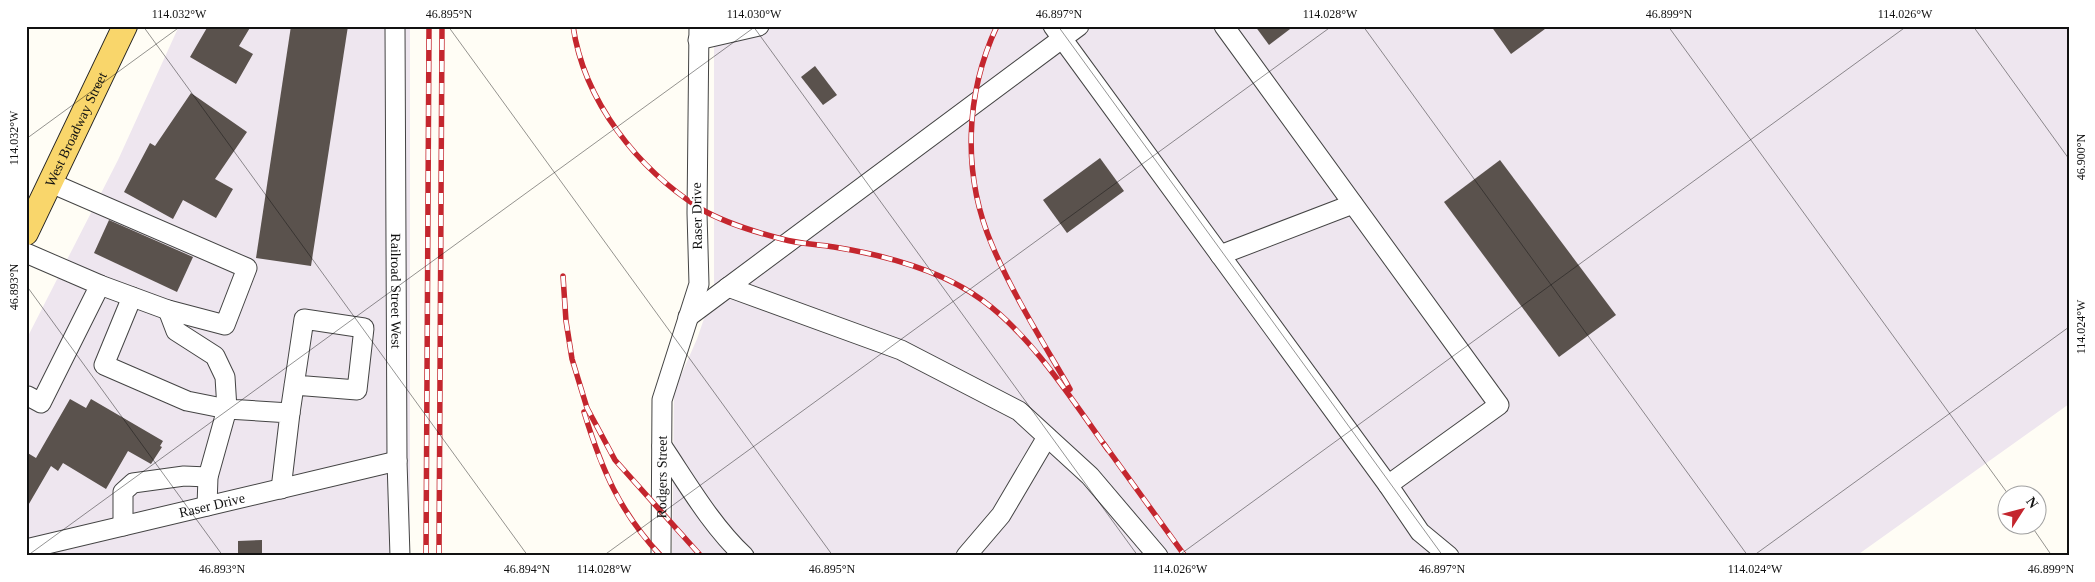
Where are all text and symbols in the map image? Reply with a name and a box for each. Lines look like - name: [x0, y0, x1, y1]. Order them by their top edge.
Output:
- text: 114.032°W: [152, 7, 207, 21]
- text: 46.895°N: [426, 7, 473, 21]
- text: 114.030°W: [727, 7, 782, 21]
- text: 46.897°N: [1036, 7, 1083, 21]
- text: 114.028°W: [1303, 7, 1358, 21]
- text: 46.899°N: [1646, 7, 1693, 21]
- text: 114.026°W: [1878, 7, 1933, 21]
- street label: West Broadway Street: [42, 70, 109, 189]
- text: 114.032°W: [7, 110, 21, 165]
- text: 46.900°N: [2074, 133, 2088, 180]
- street label: Raser Drive: [689, 182, 705, 250]
- street label: Railroad Street West: [388, 233, 404, 349]
- text: 46.893°N: [7, 263, 21, 310]
- text: 114.024°W: [2074, 299, 2088, 354]
- street label: Rodgers Street: [654, 435, 669, 518]
- north arrow: [1998, 484, 2048, 534]
- street label: Raser Drive: [177, 490, 246, 520]
- text: N: [2023, 494, 2041, 511]
- text: 46.893°N: [199, 562, 246, 576]
- text: 46.894°N: [504, 562, 551, 576]
- text: 114.028°W: [577, 562, 632, 576]
- text: 46.895°N: [809, 562, 856, 576]
- text: 114.026°W: [1153, 562, 1208, 576]
- text: 46.897°N: [1419, 562, 1466, 576]
- text: 114.024°W: [1728, 562, 1783, 576]
- text: 46.899°N: [2028, 562, 2075, 576]

